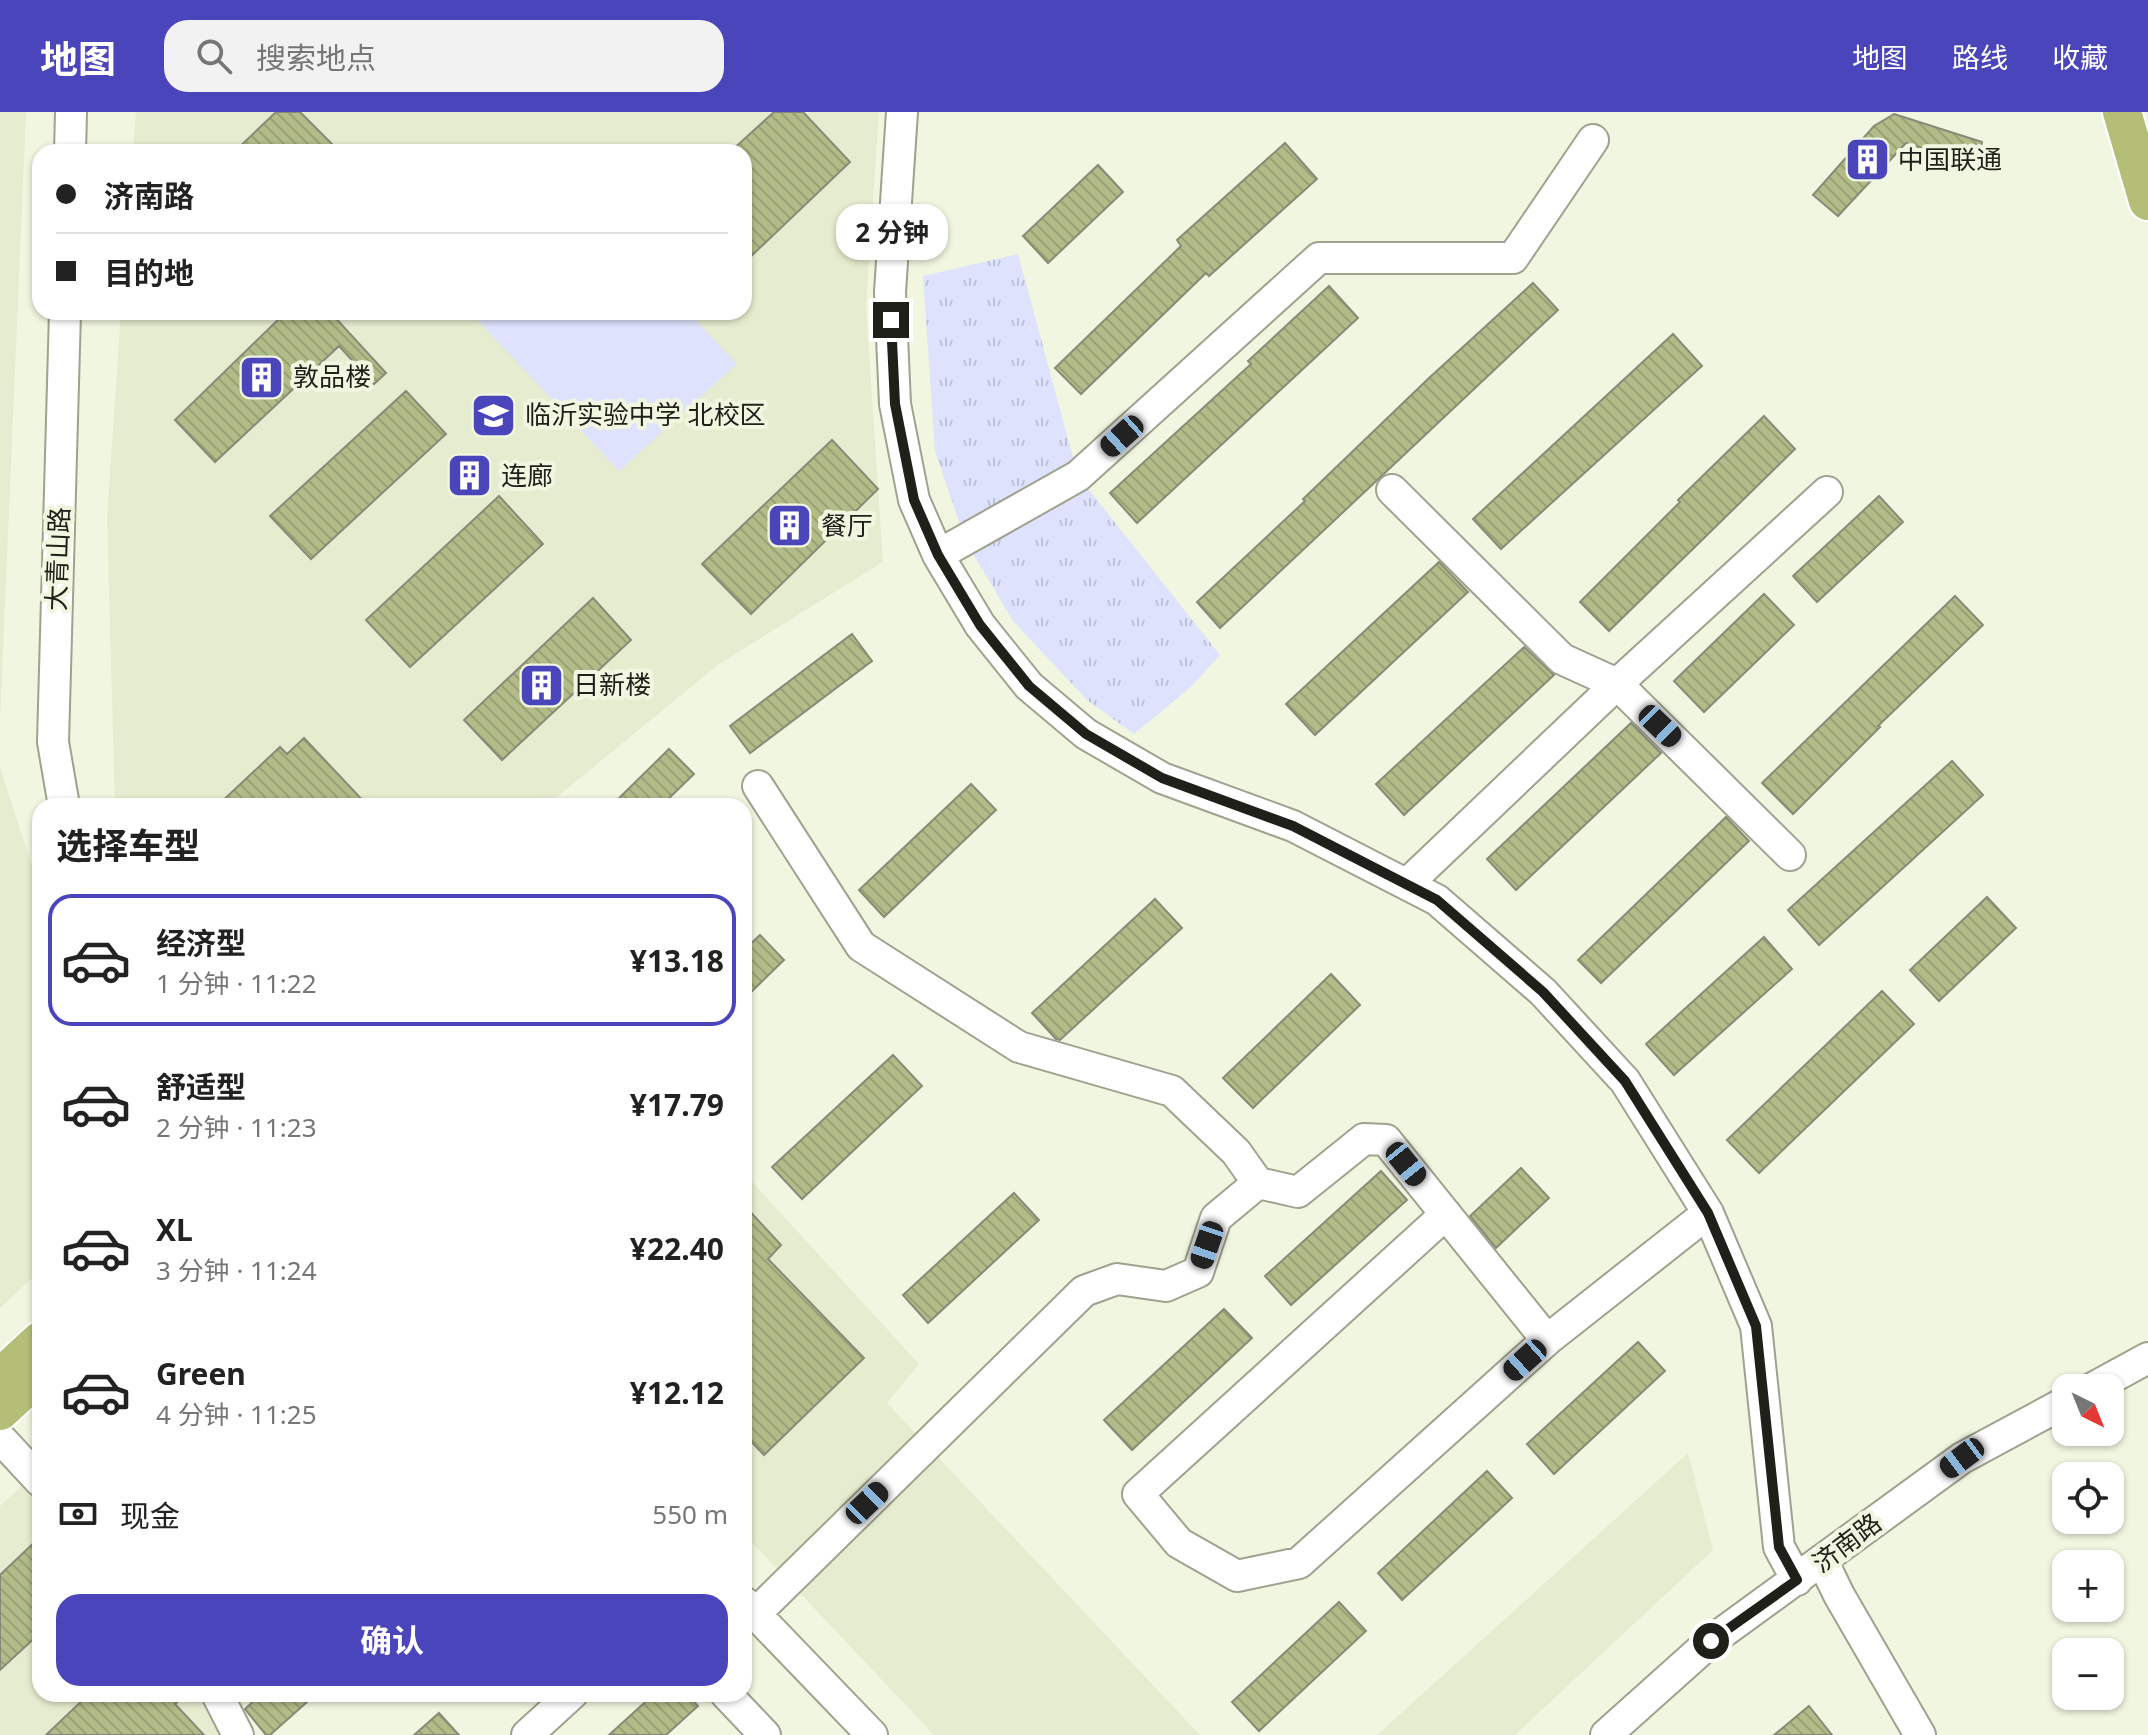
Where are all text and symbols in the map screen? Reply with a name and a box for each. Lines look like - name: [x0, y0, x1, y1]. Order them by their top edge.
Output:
- search box: [164, 20, 724, 92]
- text: 地图: [40, 32, 116, 84]
- icon: search: [192, 34, 236, 78]
- text: 搜索地点: [256, 37, 376, 78]
- text: 地图: [1852, 38, 1908, 76]
- text: 路线: [1952, 38, 2008, 76]
- text: 收藏: [2052, 38, 2108, 76]
- building icon: 中国联通: [1843, 136, 1891, 184]
- place label: 中国联通: [1898, 141, 2002, 177]
- text: 济南路: [104, 175, 194, 216]
- callout: 2 分钟: [835, 204, 947, 260]
- text: 2 分钟: [855, 214, 929, 250]
- text: 目的地: [104, 252, 194, 293]
- route end: [873, 302, 909, 338]
- building icon: 敦品楼: [238, 353, 286, 401]
- place label: 敦品楼: [293, 358, 371, 394]
- school or university icon: 临沂实验中学 北校区: [470, 391, 518, 439]
- place label: 临沂实验中学 北校区: [525, 396, 766, 432]
- car: [1096, 411, 1148, 461]
- building icon: 连廊: [446, 452, 494, 500]
- place label: 连廊: [501, 457, 553, 493]
- building icon: 餐厅: [766, 502, 814, 550]
- street label: 大青山路: [37, 506, 77, 612]
- place label: 餐厅: [821, 507, 873, 543]
- building icon: 日新楼: [518, 661, 566, 709]
- place label: 日新楼: [573, 666, 651, 702]
- car: [1634, 701, 1686, 751]
- text: 选择车型: [56, 821, 200, 870]
- text: 经济型: [156, 922, 246, 963]
- icon: car: [60, 924, 132, 996]
- text: ¥13.18: [630, 940, 724, 981]
- text: 1 分钟 · 11:22: [156, 965, 317, 1001]
- text: 舒适型: [156, 1066, 246, 1107]
- icon: car: [60, 1068, 132, 1140]
- text: ¥17.79: [630, 1084, 724, 1125]
- text: 2 分钟 · 11:23: [156, 1109, 317, 1145]
- car: [1382, 1138, 1430, 1190]
- text: XL: [156, 1209, 193, 1250]
- icon: car: [60, 1212, 132, 1284]
- car: [1188, 1218, 1226, 1272]
- text: ¥22.40: [630, 1228, 724, 1269]
- text: 3 分钟 · 11:24: [156, 1252, 317, 1288]
- car: [1499, 1335, 1551, 1385]
- text: Green: [156, 1353, 246, 1394]
- icon: car: [60, 1356, 132, 1428]
- text: ¥12.12: [630, 1372, 724, 1413]
- north arrow: [2052, 1374, 2124, 1446]
- map controls: [2052, 1374, 2124, 1710]
- text: 4 分钟 · 11:25: [156, 1396, 317, 1432]
- car: [1936, 1434, 1988, 1482]
- button: locate: [2052, 1462, 2124, 1534]
- car: [841, 1478, 893, 1528]
- icon: cash: [56, 1492, 100, 1536]
- text: 现金: [120, 1495, 180, 1536]
- text: 550 m: [652, 1496, 728, 1532]
- street label: 济南路: [1804, 1504, 1888, 1580]
- button: +: [2052, 1550, 2124, 1622]
- button: 确认: [56, 1594, 728, 1686]
- route start: [1693, 1623, 1729, 1659]
- button: −: [2052, 1638, 2124, 1710]

